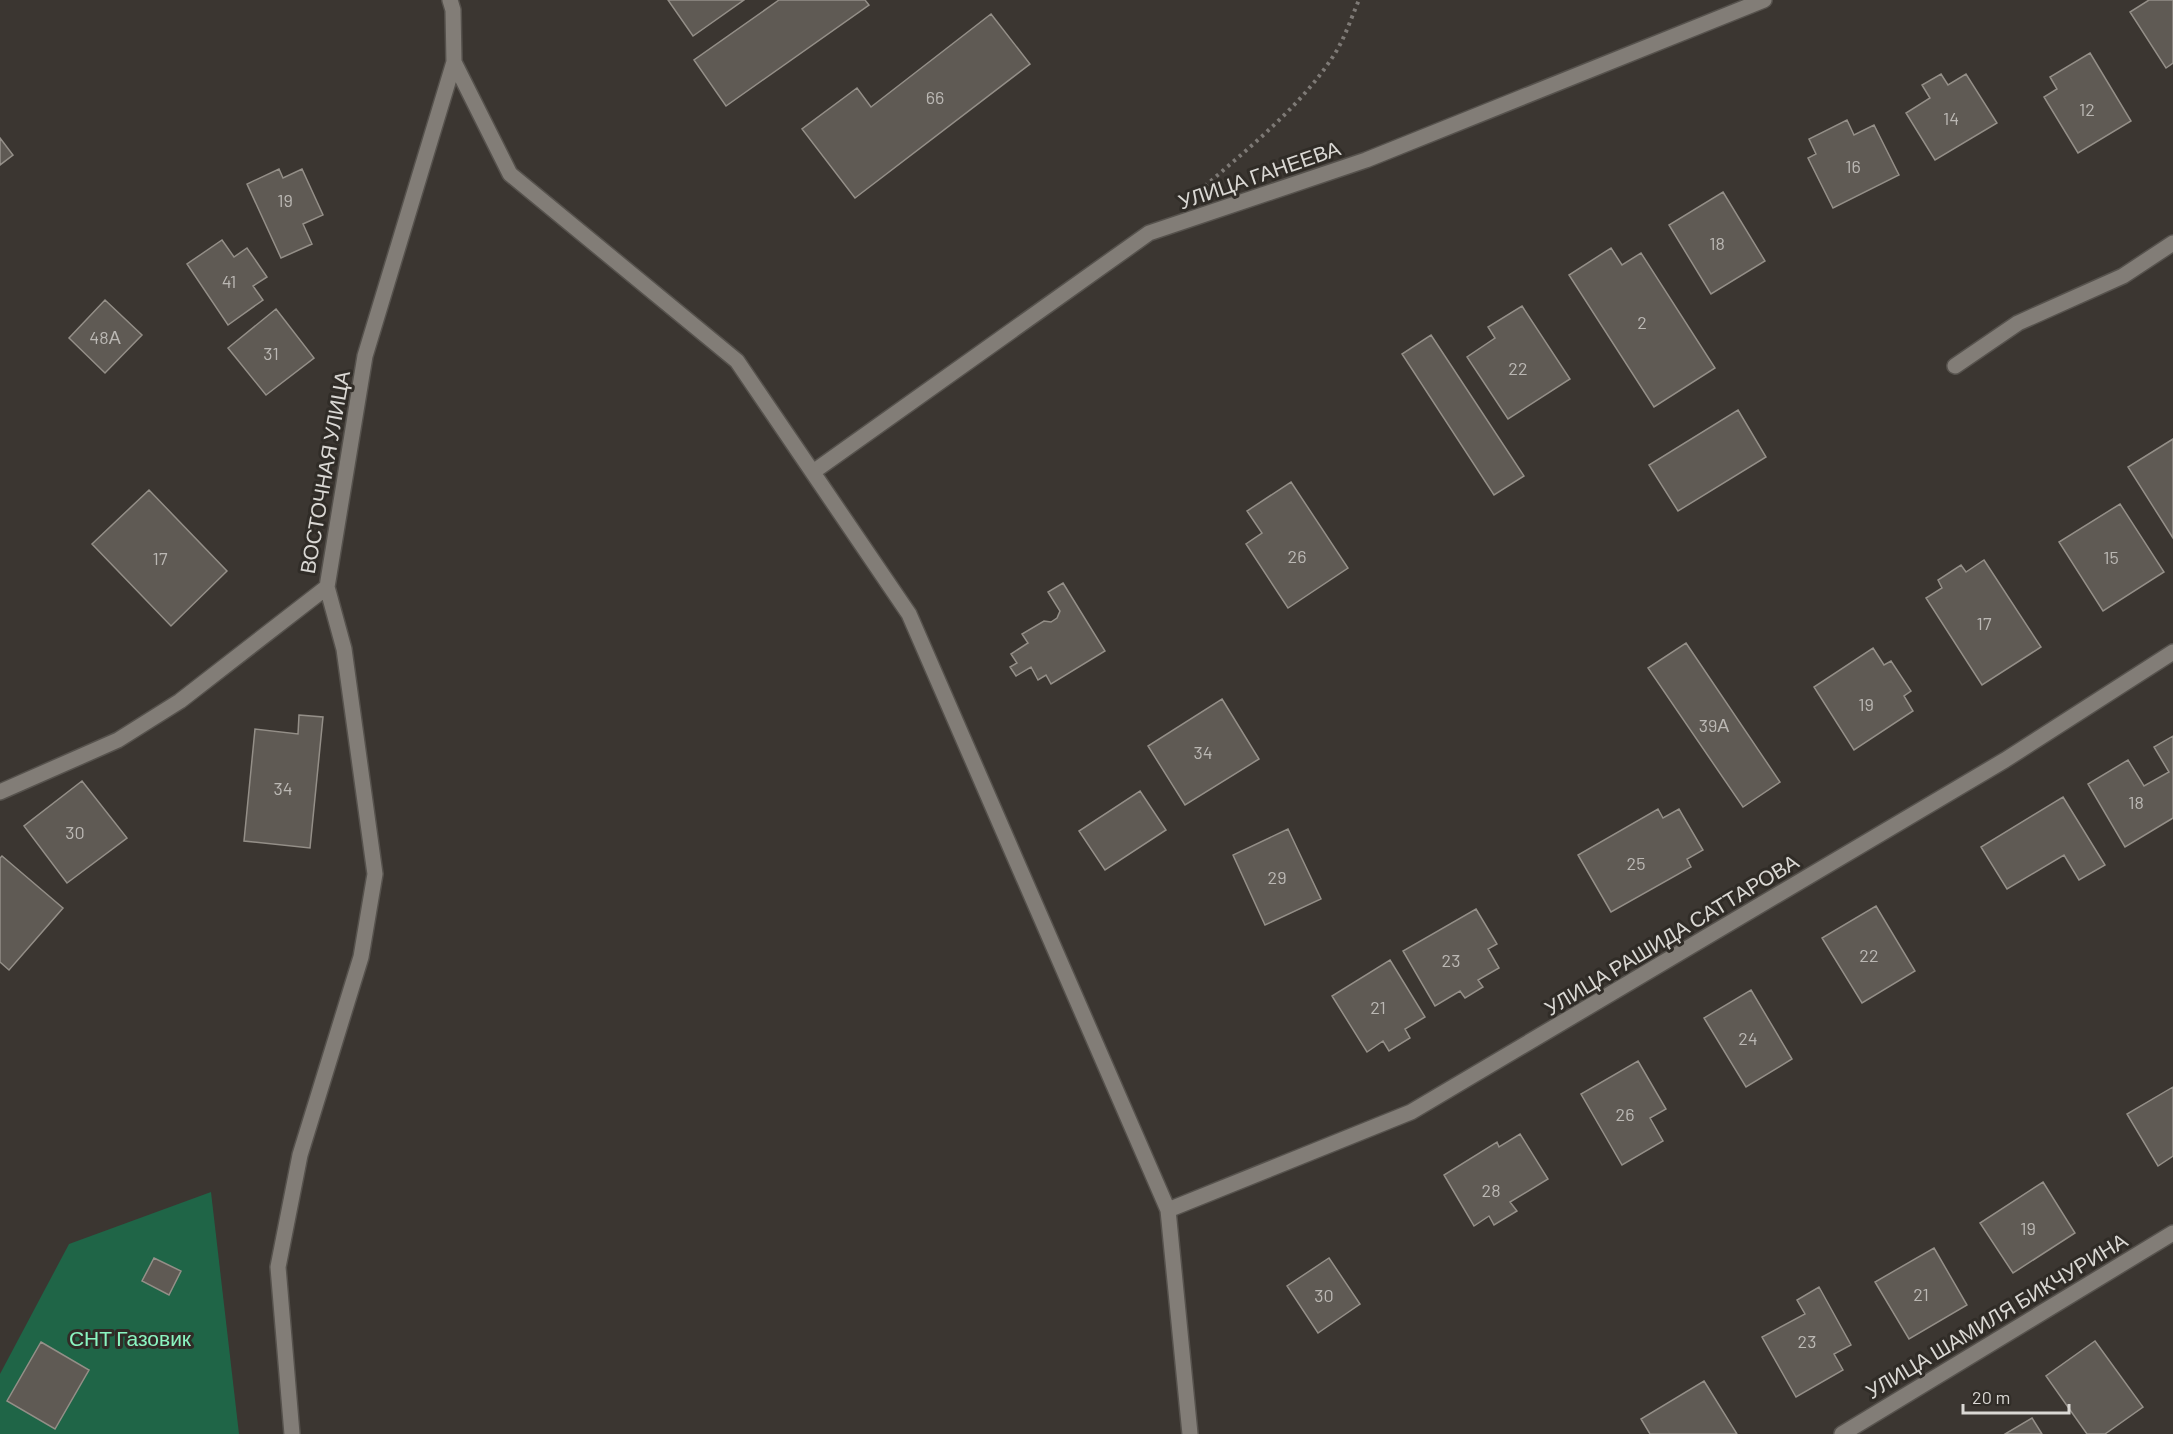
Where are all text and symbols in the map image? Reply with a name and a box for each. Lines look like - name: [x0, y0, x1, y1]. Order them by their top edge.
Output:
- house number: 66: [926, 86, 944, 108]
- house number: 12: [2079, 98, 2095, 120]
- house number: 14: [1943, 107, 1959, 129]
- street label: УЛИЦА ГАНЕЕВА: [1175, 135, 1343, 213]
- house number: 16: [1845, 155, 1861, 177]
- house number: 19: [277, 189, 293, 211]
- house number: 18: [1709, 232, 1725, 254]
- house number: 41: [222, 270, 236, 292]
- house number: 2: [1637, 311, 1647, 333]
- house number: 48А: [89, 326, 121, 348]
- house number: 31: [263, 342, 279, 364]
- house number: 22: [1508, 357, 1528, 379]
- street label: ВОСТОЧНАЯ УЛИЦА: [294, 369, 354, 575]
- house number: 26: [1288, 545, 1306, 567]
- house number: 15: [2103, 546, 2119, 568]
- house number: 17: [153, 547, 168, 569]
- house number: 17: [1977, 612, 1992, 634]
- house number: 19: [1858, 693, 1874, 715]
- house number: 39А: [1699, 714, 1729, 736]
- house number: 34: [1193, 741, 1213, 763]
- house number: 34: [273, 777, 293, 799]
- house number: 18: [2128, 791, 2144, 813]
- house number: 30: [65, 821, 85, 843]
- street label: УЛИЦА РАШИДА САТТАРОВА: [1539, 848, 1803, 1020]
- house number: 25: [1627, 852, 1645, 874]
- house number: 29: [1267, 866, 1287, 888]
- house number: 22: [1859, 944, 1879, 966]
- house number: 23: [1442, 949, 1460, 971]
- house number: 21: [1370, 996, 1386, 1018]
- house number: 24: [1738, 1027, 1758, 1049]
- house number: 26: [1616, 1103, 1634, 1125]
- house number: 28: [1481, 1179, 1501, 1201]
- house number: 19: [2020, 1217, 2036, 1239]
- street label: УЛИЦА ШАМИЛЯ БИКЧУРИНА: [1861, 1227, 2131, 1403]
- house number: 21: [1913, 1283, 1929, 1305]
- house number: 30: [1314, 1284, 1334, 1306]
- park label: СНТ Газовик: [69, 1325, 192, 1350]
- house number: 23: [1798, 1330, 1816, 1352]
- scale bar: [1963, 1377, 2070, 1415]
- text: 20 m: [1972, 1386, 2010, 1408]

